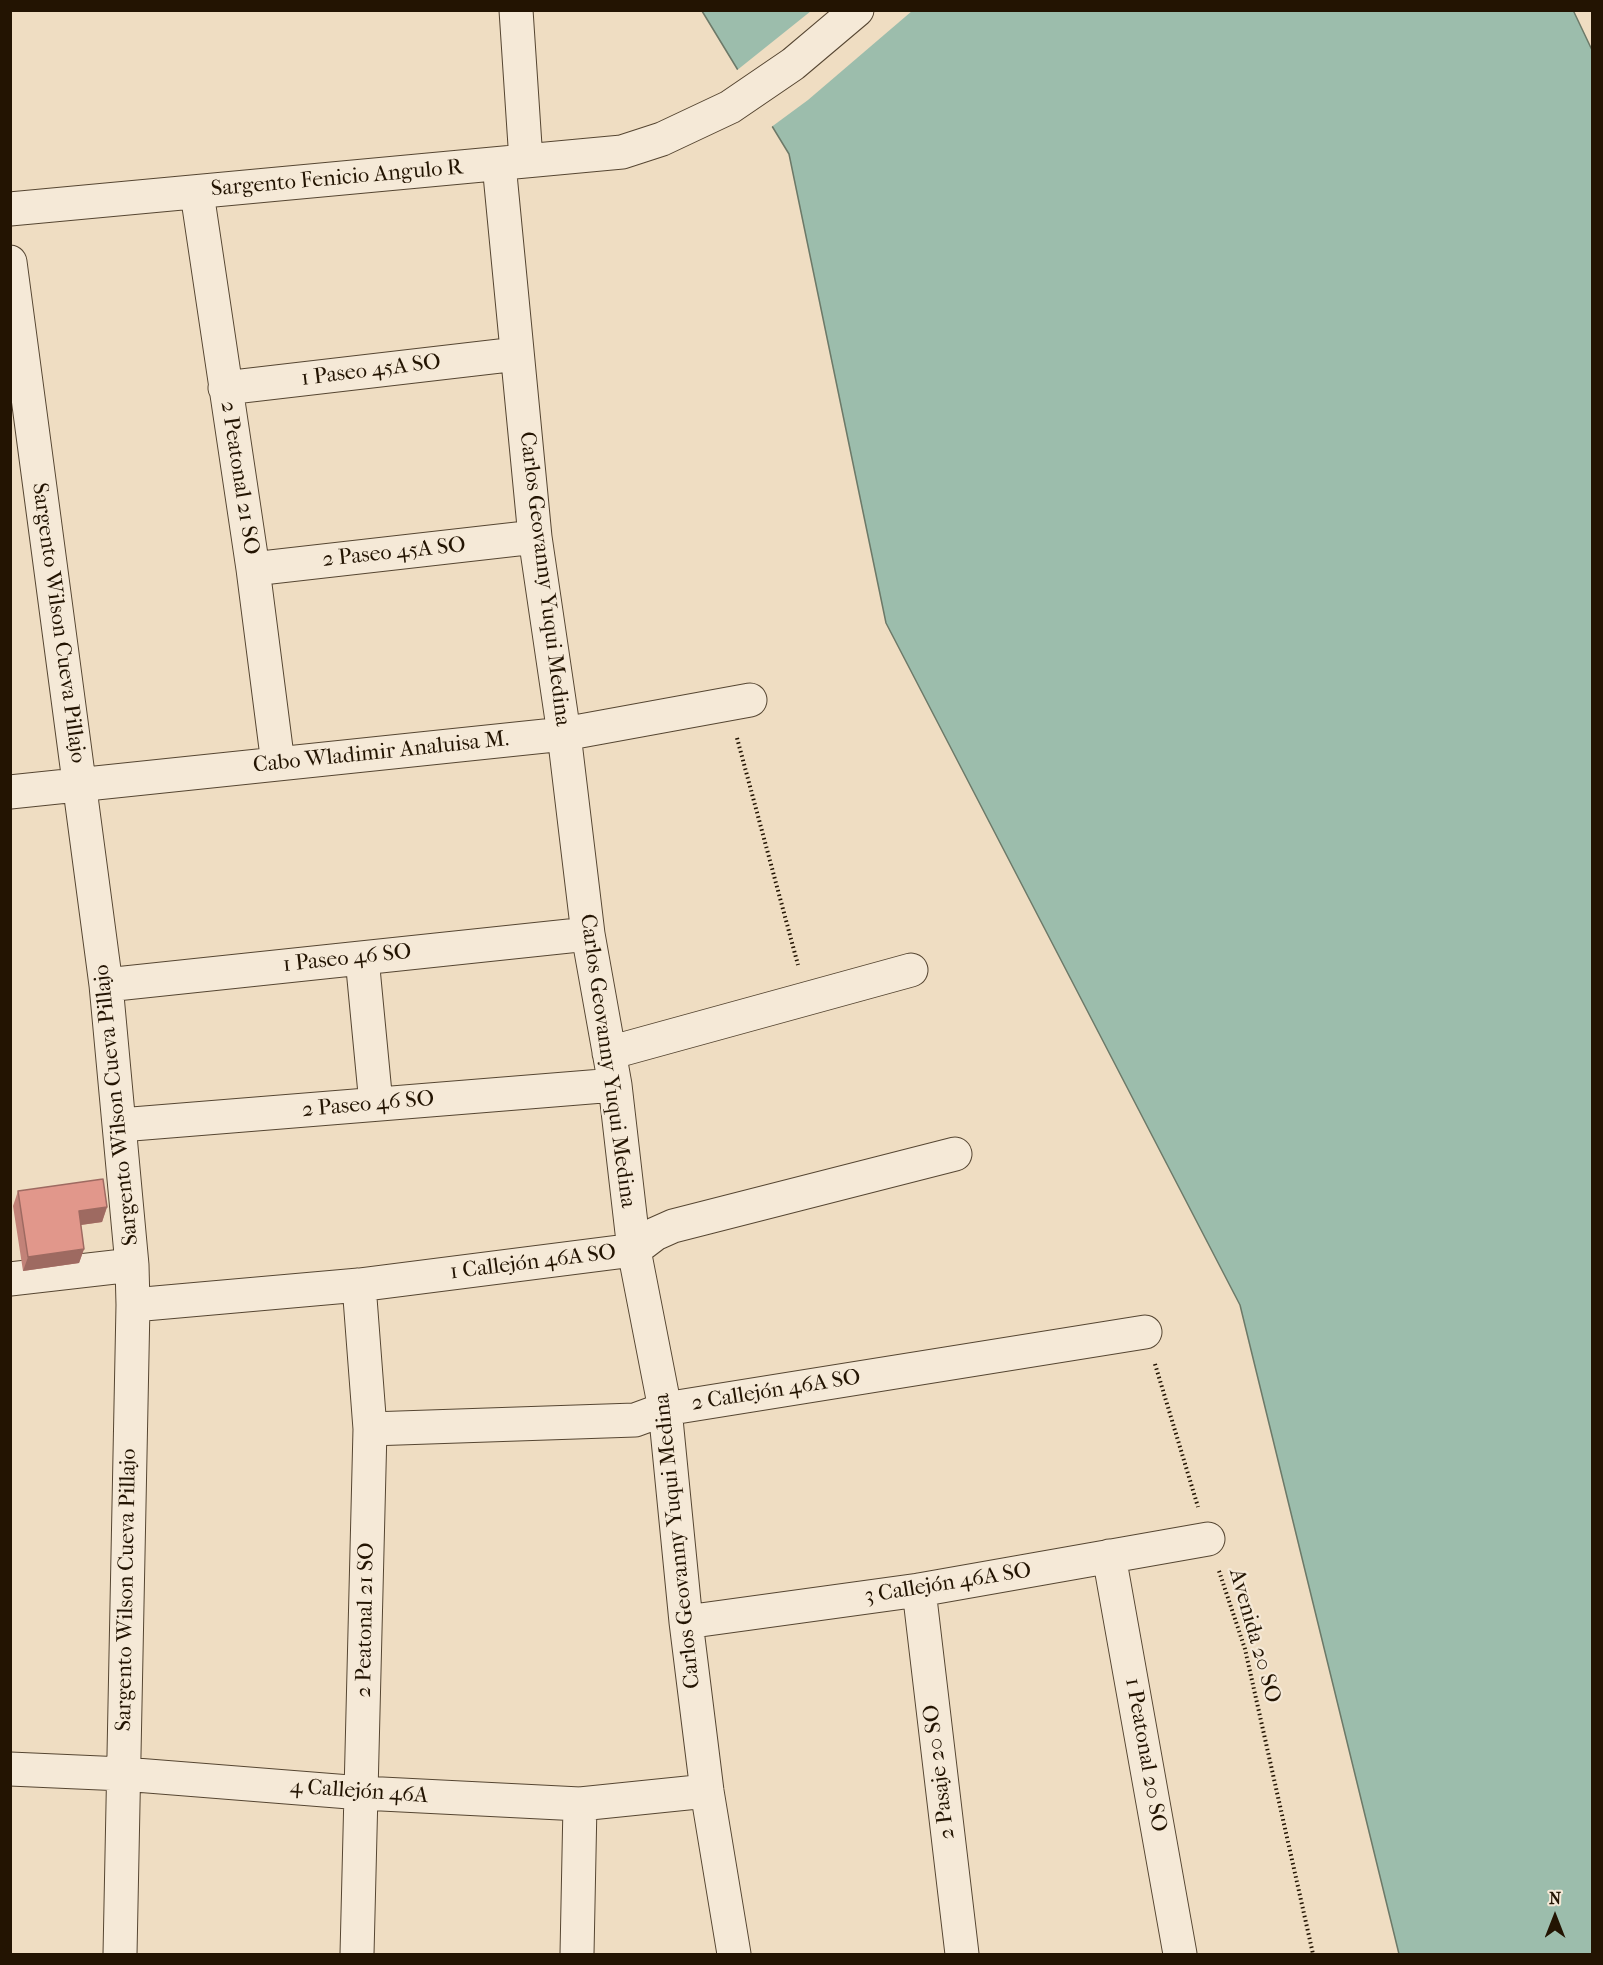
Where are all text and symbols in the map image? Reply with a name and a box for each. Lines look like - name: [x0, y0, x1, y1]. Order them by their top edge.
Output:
- street label: Sargento Fenicio Angulo R: [210, 155, 464, 203]
- street label: 1 Paseo 45A SO: [300, 349, 442, 393]
- street label: 2 Peatonal 21 SO: [214, 399, 264, 557]
- street label: Carlos Geovanny Yuqui Medina: [513, 430, 575, 728]
- street label: Sargento Wilson Cueva Pillajo: [25, 481, 91, 765]
- street label: 2 Paseo 45A SO: [321, 532, 467, 574]
- street label: Cabo Wladimir Analuisa M.: [252, 726, 510, 780]
- street label: Carlos Geovanny Yuqui Medina: [573, 912, 641, 1210]
- street label: 1 Paseo 46 SO: [281, 939, 413, 979]
- street label: Sargento Wilson Cueva Pillajo: [89, 963, 145, 1247]
- street label: 2 Paseo 46 SO: [301, 1086, 435, 1124]
- street label: 1 Callejón 46A SO: [448, 1240, 618, 1286]
- street label: 2 Callejón 46A SO: [690, 1365, 862, 1417]
- street label: Carlos Geovanny Yuqui Medina: [649, 1392, 707, 1690]
- street label: Sargento Wilson Cueva Pillajo: [111, 1448, 143, 1732]
- street label: 2 Peatonal 21 SO: [351, 1542, 381, 1698]
- street label: 3 Callejón 46A SO: [863, 1558, 1033, 1610]
- street label: Avenida 20 SO: [1222, 1566, 1286, 1706]
- street label: 1 Peatonal 20 SO: [1118, 1676, 1172, 1834]
- street label: 2 Pasaje 20 SO: [919, 1703, 961, 1841]
- street label: 4 Callejón 46A: [289, 1774, 429, 1810]
- north arrow: [1525, 1887, 1585, 1947]
- text: N: [1549, 1889, 1561, 1908]

